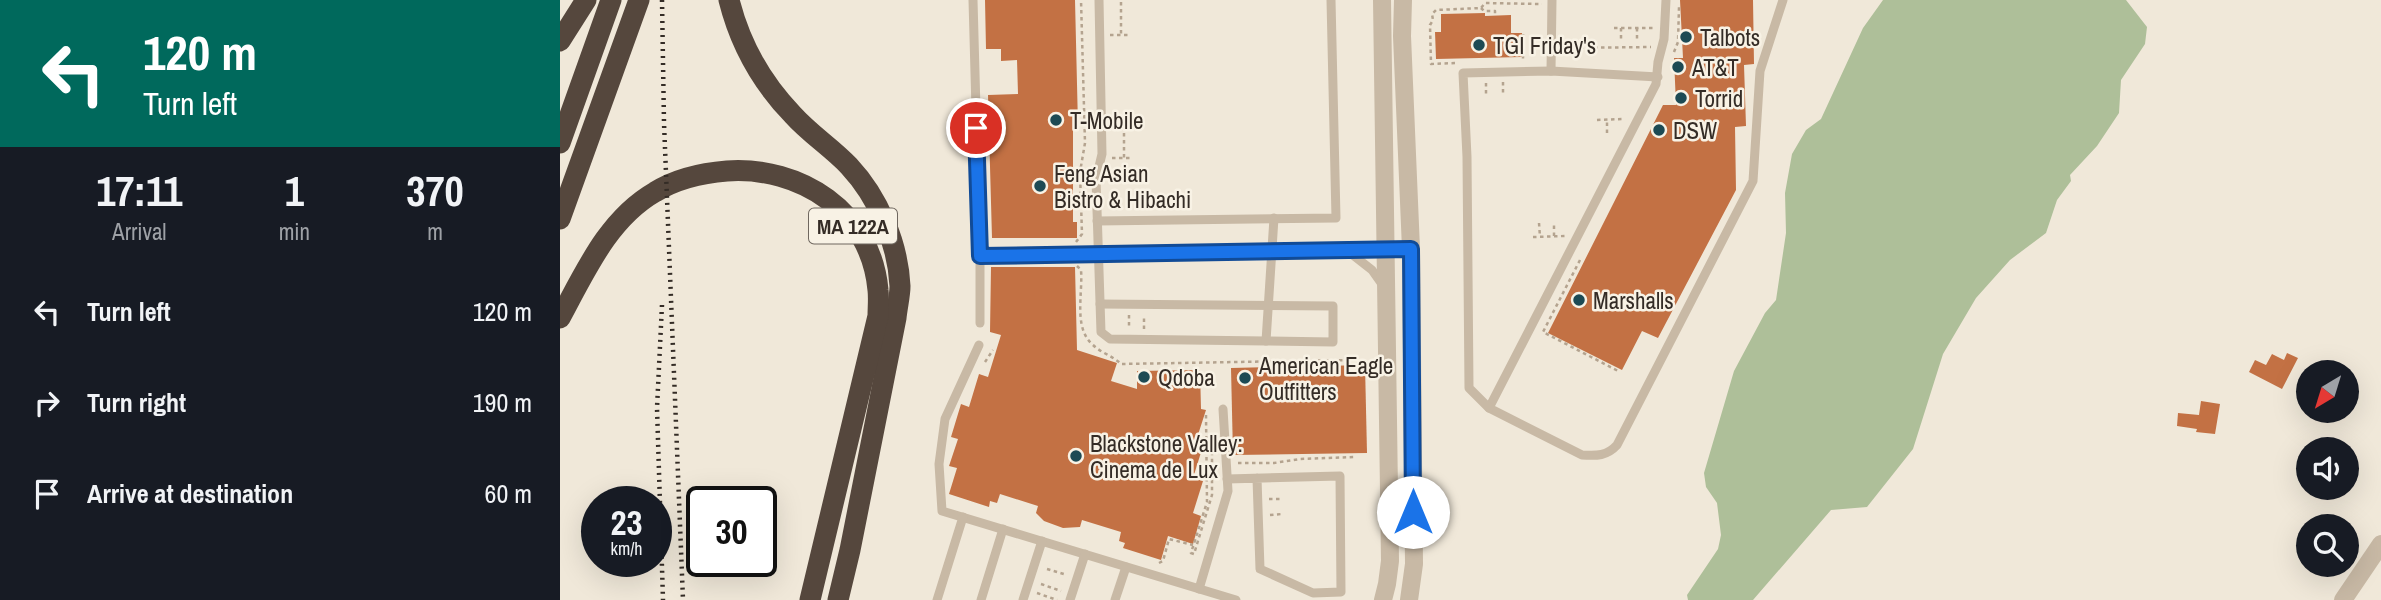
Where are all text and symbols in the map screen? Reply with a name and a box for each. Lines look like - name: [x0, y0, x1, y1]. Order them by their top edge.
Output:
- text: 120 m: [143, 19, 257, 85]
- place label: Talbots: [1700, 22, 1760, 53]
- icon: left: [28, 28, 119, 119]
- marker: Talbots: [1678, 29, 1694, 45]
- place label: TGI Friday's: [1493, 30, 1596, 61]
- marker: TGI Friday's: [1471, 37, 1487, 53]
- place label: AT&T: [1691, 52, 1739, 83]
- marker: AT&T: [1670, 59, 1686, 75]
- text: Turn left: [143, 82, 237, 125]
- place label: Torrid: [1695, 83, 1743, 114]
- marker: Torrid: [1673, 90, 1689, 106]
- pin: [946, 98, 1006, 158]
- place label: T-Mobile: [1070, 105, 1143, 136]
- icon: arrive: [957, 109, 995, 147]
- marker: T-Mobile: [1048, 112, 1064, 128]
- place label: DSW: [1673, 115, 1717, 146]
- marker: DSW: [1651, 122, 1667, 138]
- place label: Feng Asian Bistro & Hibachi: [1054, 158, 1191, 215]
- text: 17:11: [96, 163, 182, 219]
- text: 1: [285, 163, 304, 219]
- text: 370: [406, 163, 464, 219]
- marker: Feng Asian Bistro & Hibachi: [1032, 178, 1048, 194]
- road number: MA 122A: [809, 208, 897, 244]
- text: Arrival: [112, 216, 167, 247]
- text: min: [279, 216, 310, 247]
- text: m: [427, 216, 443, 247]
- place label: Marshalls: [1593, 285, 1674, 316]
- marker: Marshalls: [1571, 292, 1587, 308]
- icon: left: [28, 293, 66, 331]
- text: Turn left: [87, 294, 171, 329]
- text: 120 m: [473, 294, 532, 329]
- place label: American Eagle Outfitters: [1258, 350, 1393, 407]
- north arrow: [2296, 360, 2359, 424]
- map controls: [2296, 360, 2359, 577]
- place label: Qdoba: [1158, 362, 1215, 393]
- marker: Qdoba: [1136, 369, 1152, 385]
- marker: American Eagle Outfitters: [1237, 370, 1253, 386]
- icon: right: [28, 384, 66, 422]
- text: Turn right: [87, 385, 186, 420]
- text: 190 m: [473, 385, 532, 420]
- place label: Blackstone Valley: Cinema de Lux: [1090, 428, 1243, 485]
- button: sound: [2296, 437, 2359, 500]
- marker: Blackstone Valley: Cinema de Lux: [1068, 448, 1084, 464]
- icon: arrive: [28, 475, 66, 513]
- position arrow: [1376, 475, 1450, 549]
- text: Arrive at destination: [87, 476, 293, 511]
- text: 60 m: [485, 476, 532, 511]
- speed limit sign: 30: [686, 486, 777, 577]
- text: 23: [611, 499, 642, 546]
- button: search: [2296, 514, 2359, 577]
- text: km/h: [611, 536, 643, 561]

